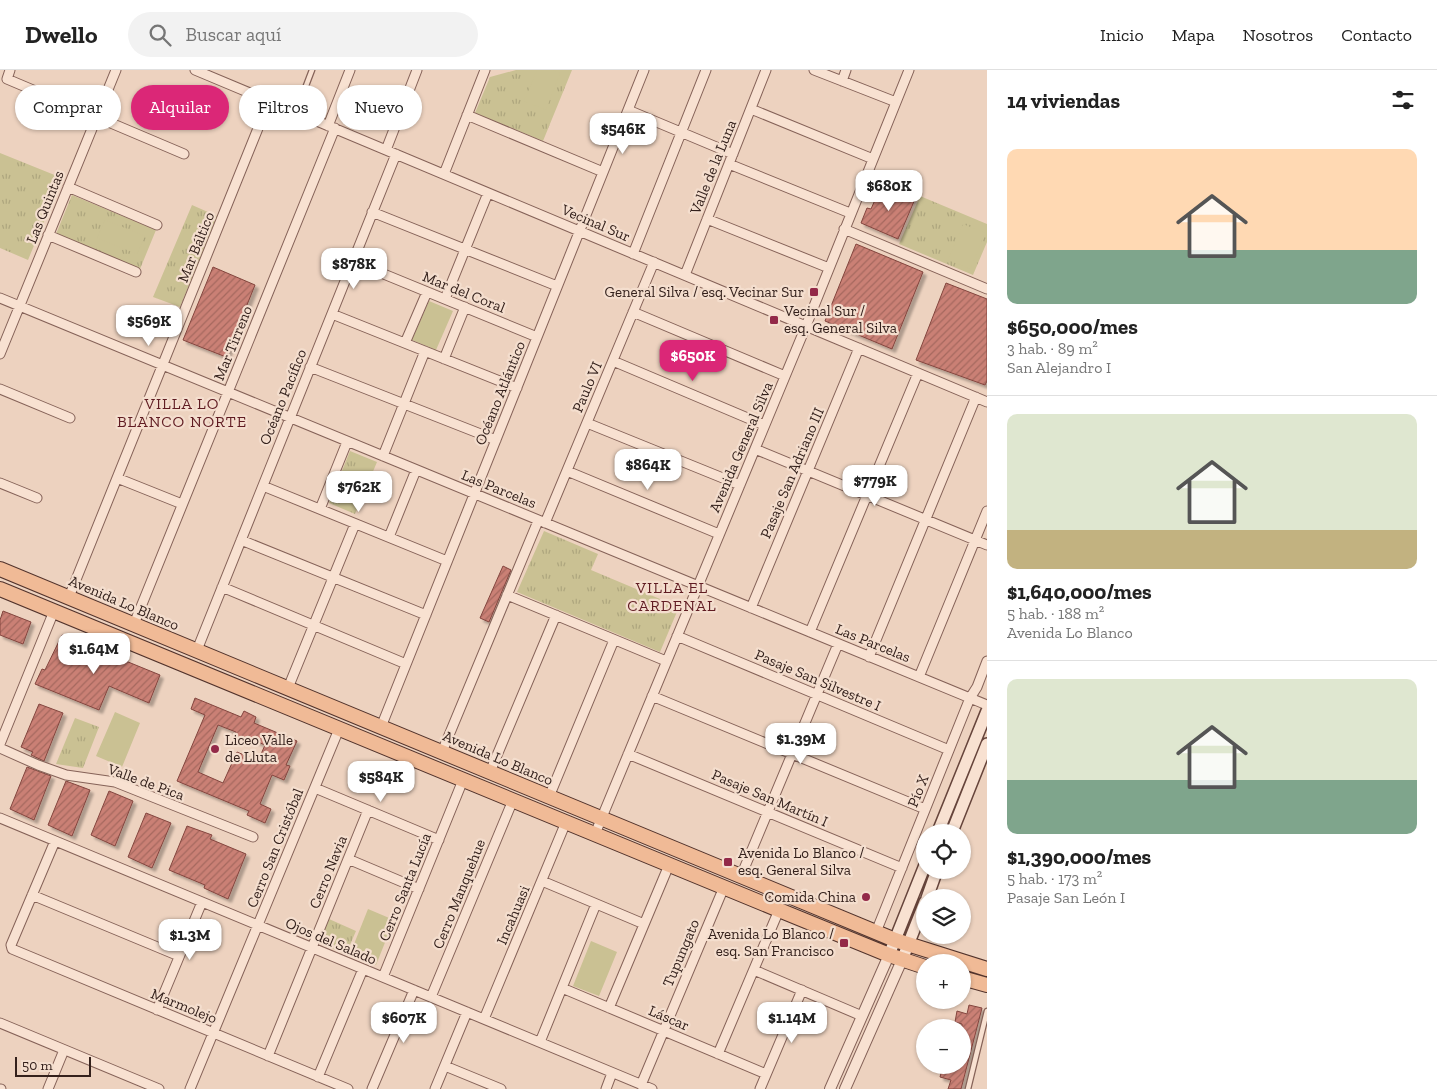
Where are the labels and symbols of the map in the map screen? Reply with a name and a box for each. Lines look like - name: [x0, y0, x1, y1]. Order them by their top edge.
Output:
- pin: $546K: [588, 112, 658, 155]
- street label: Valle de la Luna: [686, 117, 740, 218]
- street label: Las Quintas: [22, 168, 68, 246]
- pin: $680K: [854, 170, 924, 212]
- street label: Vecinal Sur: [558, 200, 633, 246]
- street label: Mar Báltico: [174, 209, 218, 285]
- pin: $878K: [319, 248, 389, 290]
- street label: Mar del Coral: [420, 267, 508, 317]
- place label: General Silva / esq. Vecinar Sur: [605, 283, 804, 301]
- marker: General Silva / esq. Vecinar Sur: [808, 286, 820, 298]
- place label: Vecinal Sur / esq. General Silva: [783, 302, 897, 337]
- street label: Mar Tirreno: [210, 303, 256, 383]
- pin: $569K: [114, 304, 184, 347]
- marker: Vecinal Sur / esq. General Silva: [768, 314, 780, 326]
- street label: Océano Atlántico: [471, 338, 529, 448]
- pin: $650K: [658, 340, 728, 382]
- street label: Océano Pacífico: [256, 346, 311, 448]
- street label: Paulo VI: [568, 359, 606, 415]
- street label: Avenida General Silva: [705, 379, 777, 515]
- district label: VILLA LO BLANCO NORTE: [117, 394, 247, 431]
- street label: Pasaje San Adriano III: [756, 405, 828, 541]
- pin: $864K: [613, 448, 683, 491]
- pin: $779K: [840, 464, 910, 507]
- street label: Las Parcelas: [459, 466, 539, 512]
- pin: $762K: [324, 470, 394, 513]
- street label: Avenida Lo Blanco: [66, 572, 182, 634]
- district label: VILLA EL CARDENAL: [627, 578, 717, 615]
- street label: Las Parcelas: [833, 620, 913, 666]
- pin: $1.64M: [53, 632, 135, 675]
- street label: Pasaje San Silvestre I: [752, 645, 884, 715]
- pin: $1.39M: [760, 722, 842, 765]
- street label: Avenida Lo Blanco: [440, 727, 556, 789]
- place label: Liceo Valle de Lluta: [225, 731, 293, 766]
- marker: Liceo Valle de Lluta: [209, 743, 221, 755]
- street label: Valle de Pica: [104, 759, 187, 804]
- pin: $584K: [346, 760, 416, 803]
- street label: Pasaje San Martín I: [709, 765, 831, 831]
- street label: Pío X: [903, 772, 933, 810]
- street label: Cerro San Cristóbal: [243, 786, 307, 910]
- street label: Cerro Santa Lucía: [375, 830, 435, 944]
- street label: Cerro Navia: [305, 833, 351, 911]
- street label: Cerro Manquehue: [429, 837, 489, 951]
- place label: Avenida Lo Blanco / esq. General Silva: [738, 844, 864, 879]
- marker: Avenida Lo Blanco / esq. General Silva: [722, 856, 734, 868]
- street label: Incahuasi: [493, 883, 533, 947]
- place label: Comida China: [764, 888, 856, 906]
- marker: Comida China: [860, 891, 872, 903]
- street label: Ojos del Salado: [283, 914, 380, 968]
- street label: Tupungato: [659, 916, 703, 990]
- pin: $1.3M: [155, 918, 225, 961]
- place label: Avenida Lo Blanco / esq. San Francisco: [708, 925, 834, 960]
- marker: Avenida Lo Blanco / esq. San Francisco: [838, 937, 850, 949]
- street label: Marmolejo: [148, 985, 220, 1028]
- street label: Láscar: [646, 1001, 692, 1035]
- pin: $607K: [369, 1002, 439, 1044]
- pin: $1.14M: [751, 1002, 833, 1044]
- scale bar: [15, 1054, 91, 1077]

